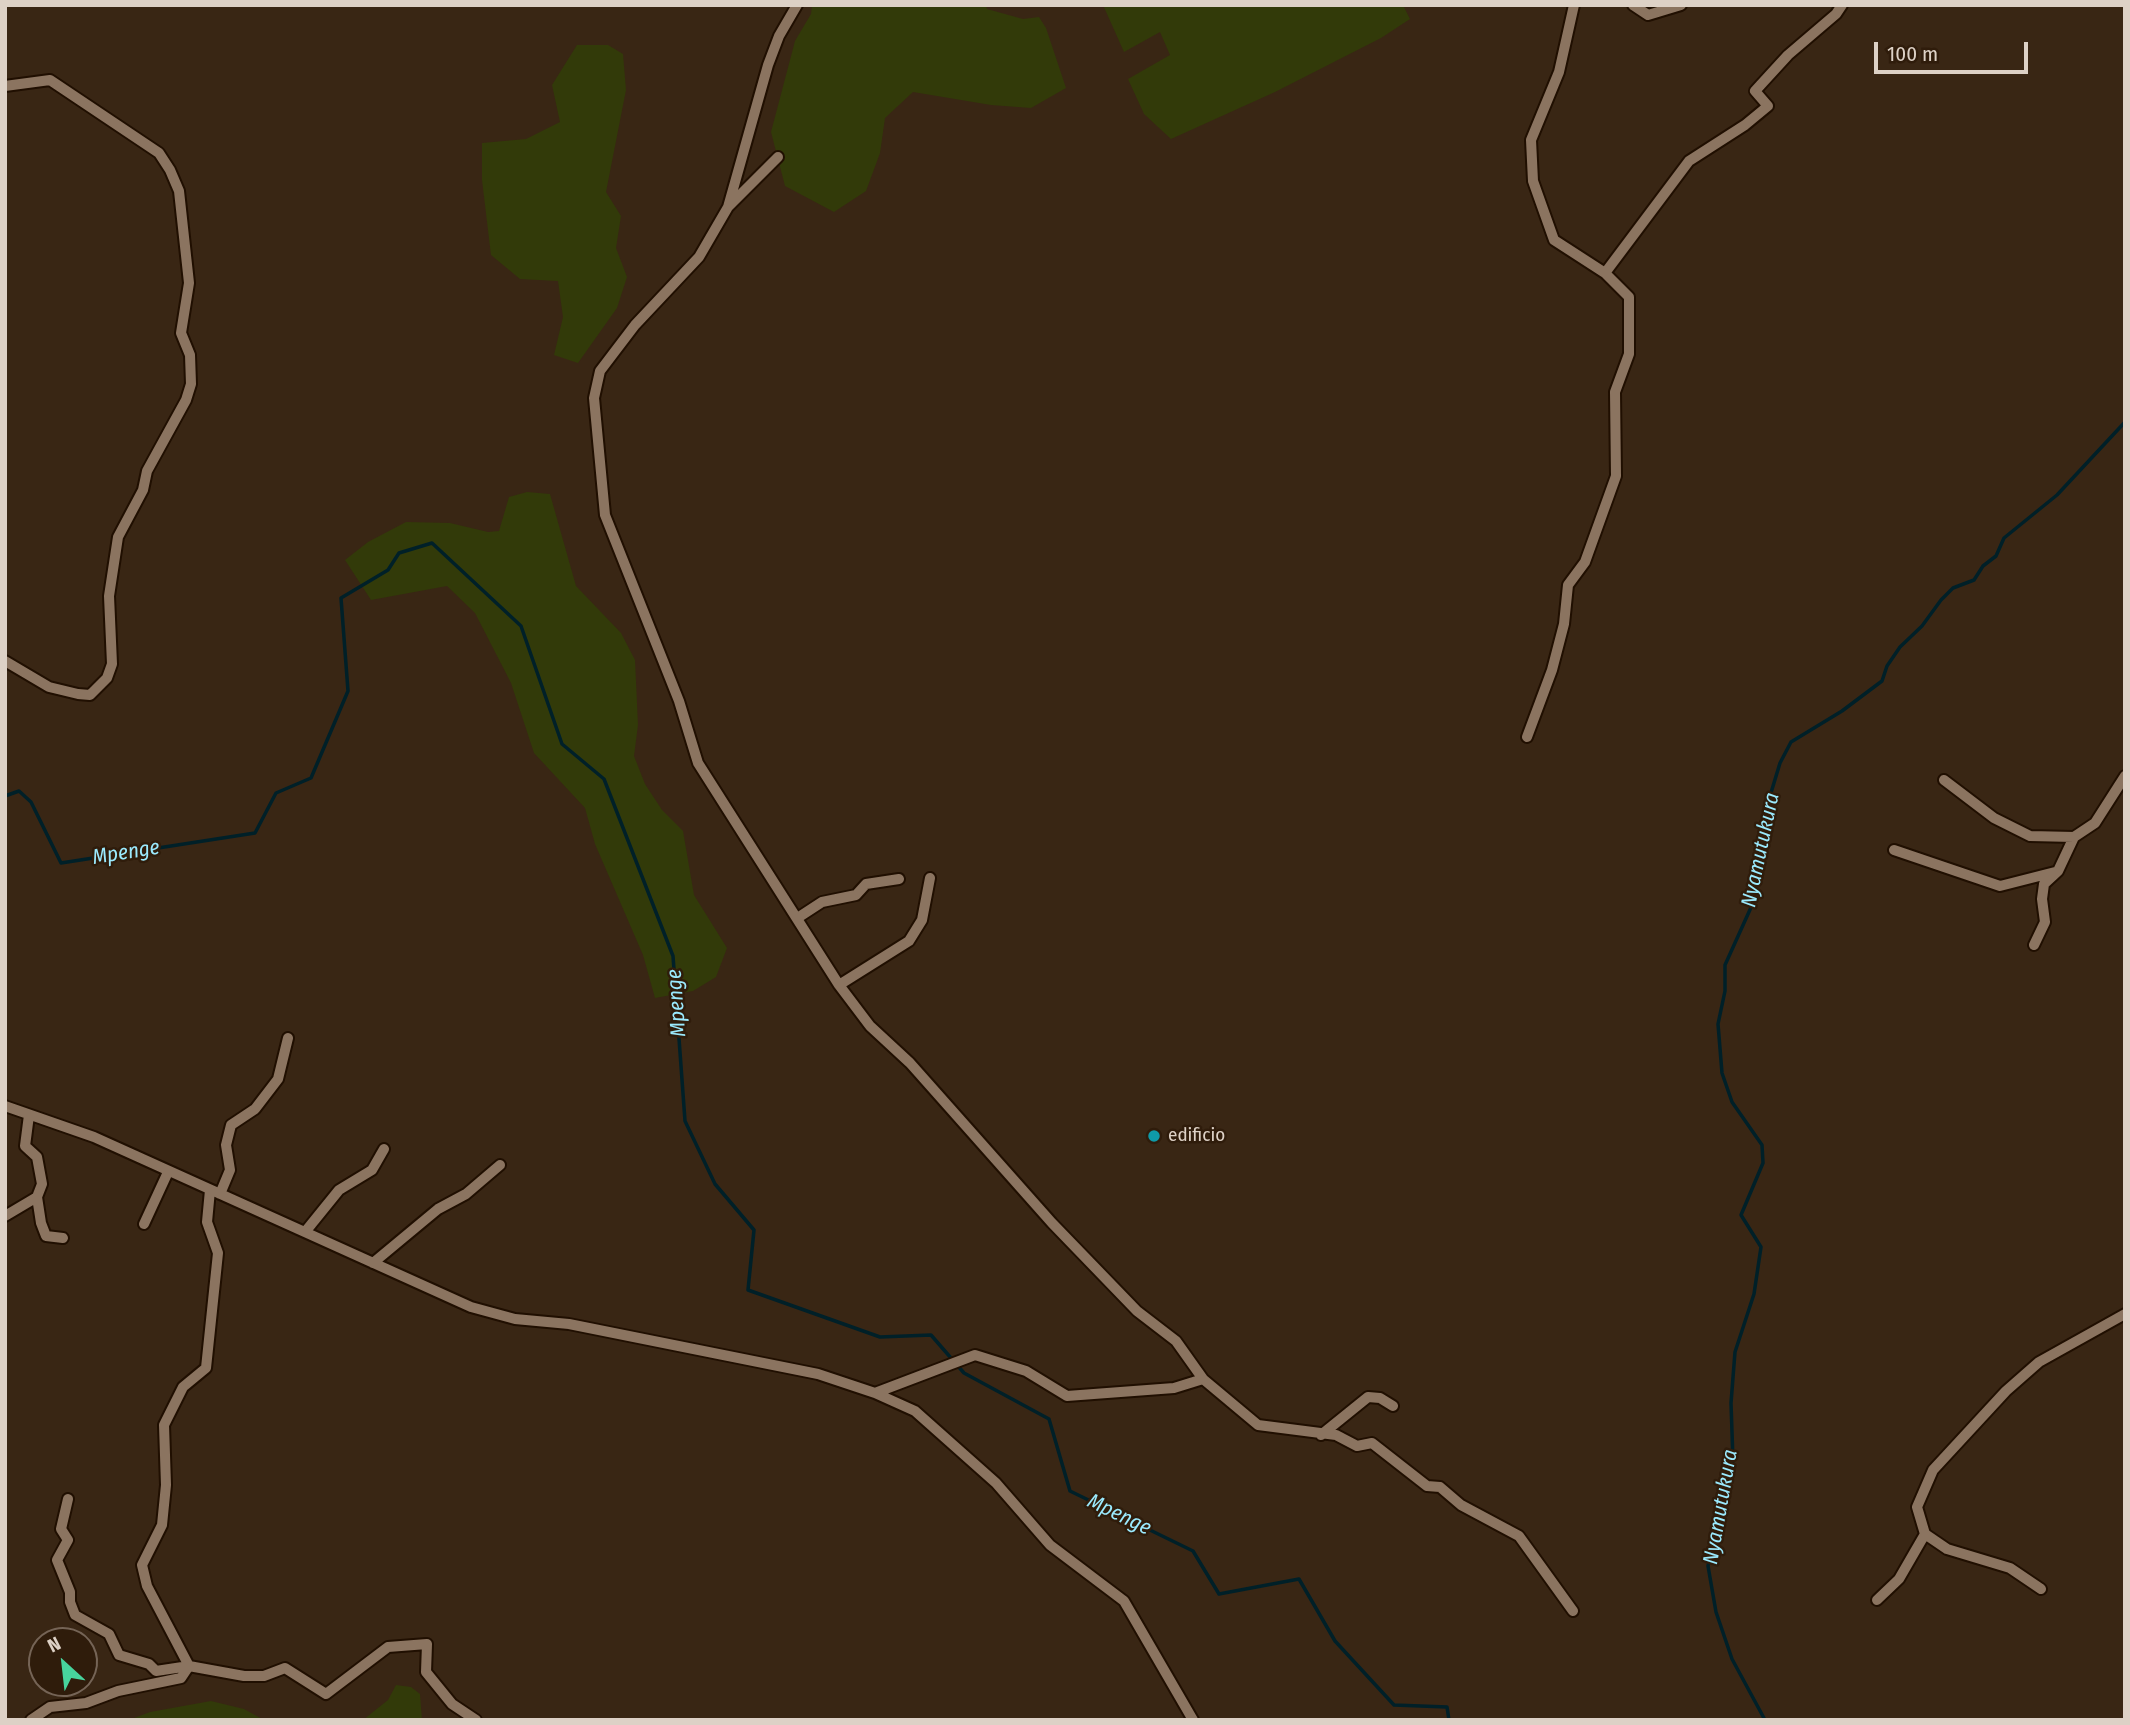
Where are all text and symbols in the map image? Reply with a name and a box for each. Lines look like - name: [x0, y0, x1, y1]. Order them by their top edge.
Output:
- scale bar: [1878, 28, 2032, 72]
- text: 100 m: [1887, 41, 1938, 67]
- water label: Nyamutukura: [1737, 790, 1785, 910]
- water label: Mpenge: [91, 835, 161, 871]
- water label: Mpenge: [662, 968, 692, 1038]
- place label: edificio: [1168, 1125, 1225, 1147]
- marker: edificio: [1146, 1128, 1162, 1144]
- water label: Nyamutukura: [1698, 1447, 1744, 1567]
- water label: Mpenge: [1083, 1489, 1155, 1541]
- north arrow: [28, 1627, 98, 1697]
- text: N: [44, 1632, 64, 1657]

